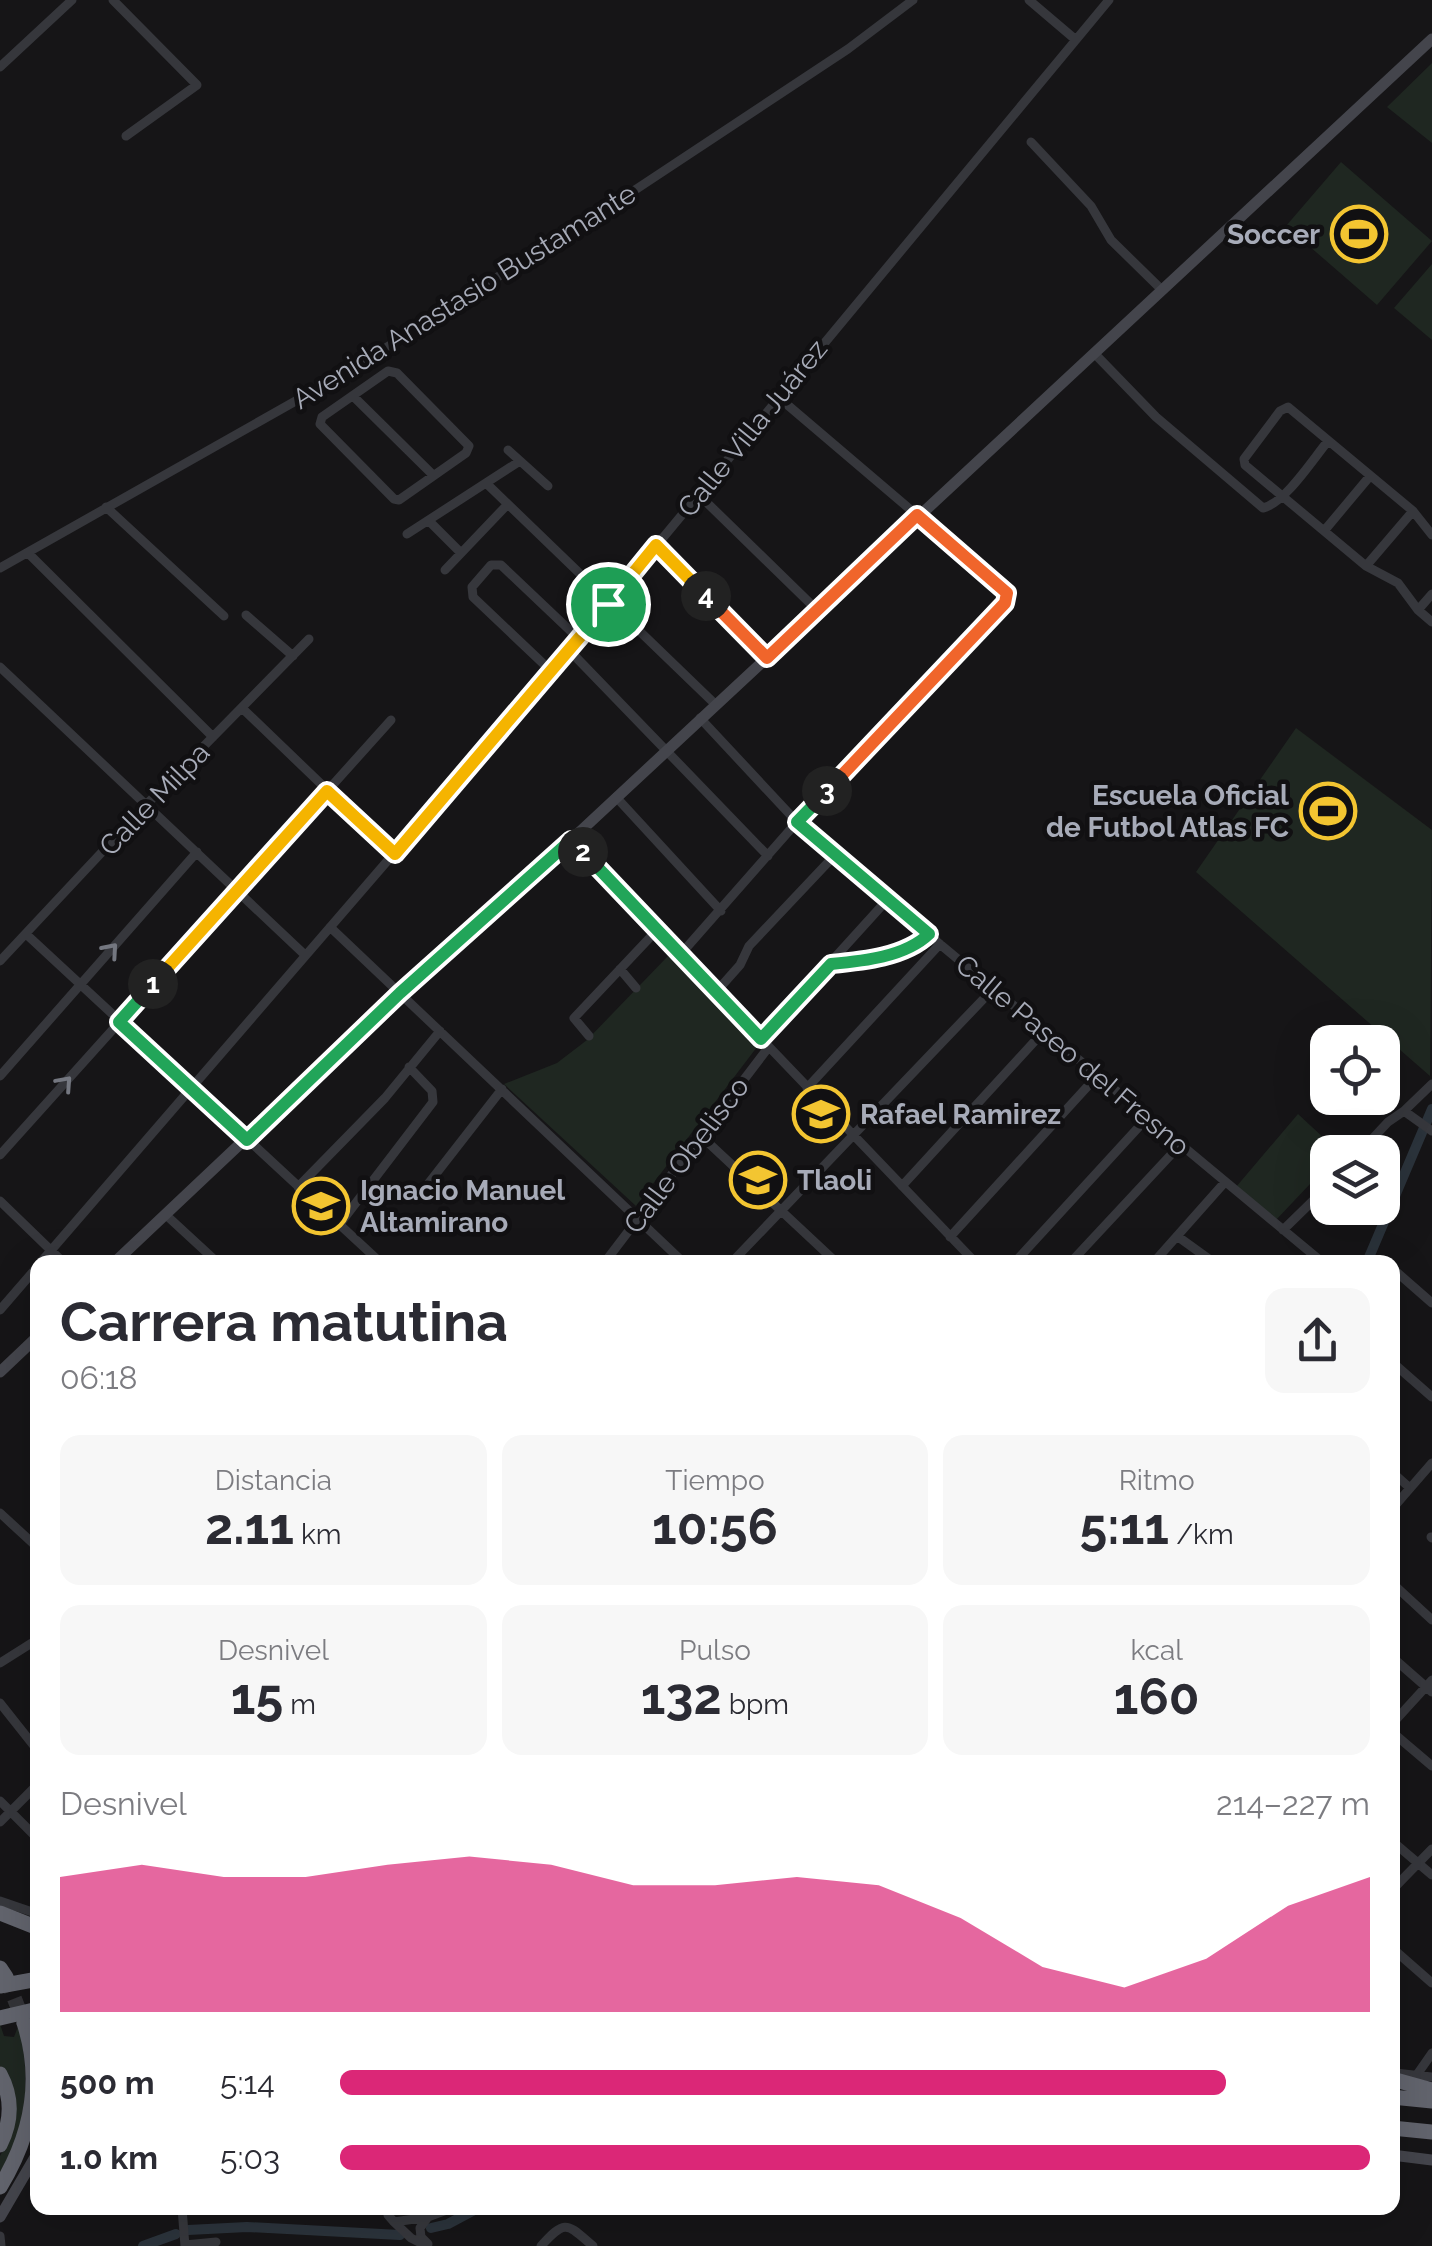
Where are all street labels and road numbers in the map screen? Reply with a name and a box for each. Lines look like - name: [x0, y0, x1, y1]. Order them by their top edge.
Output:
- street label: Avenida Anastasio Bustamante: [287, 177, 642, 416]
- street label: Calle Villa Juárez: [671, 333, 834, 524]
- street label: Calle Milpa: [92, 736, 216, 863]
- street label: Calle Paseo del Fresno: [949, 948, 1196, 1163]
- street label: Calle Obelisco: [617, 1071, 756, 1240]

